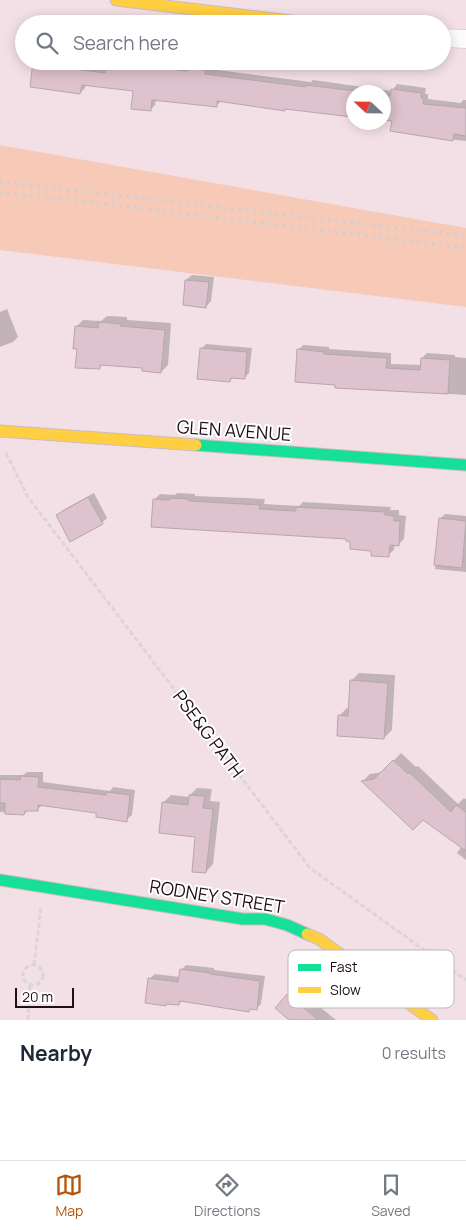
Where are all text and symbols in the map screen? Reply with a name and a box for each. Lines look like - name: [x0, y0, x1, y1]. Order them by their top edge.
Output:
- search box: [15, 15, 451, 70]
- icon: search: [33, 29, 61, 57]
- text: Search here: [73, 30, 179, 56]
- north arrow: [346, 85, 391, 130]
- street label: GLEN AVENUE: [176, 414, 292, 446]
- street label: PSE&G PATH: [168, 685, 250, 782]
- street label: RODNEY STREET: [148, 873, 287, 919]
- legend: [288, 950, 454, 1008]
- text: Fast: [330, 957, 358, 976]
- text: Slow: [330, 980, 361, 999]
- scale bar: [15, 985, 74, 1008]
- text: 20 m: [22, 987, 53, 1006]
- text: Nearby: [20, 1039, 92, 1067]
- text: 0 results: [382, 1042, 446, 1064]
- tab: Map: [55, 1171, 83, 1220]
- tab: Directions: [194, 1171, 260, 1220]
- tab: Saved: [371, 1171, 411, 1220]

